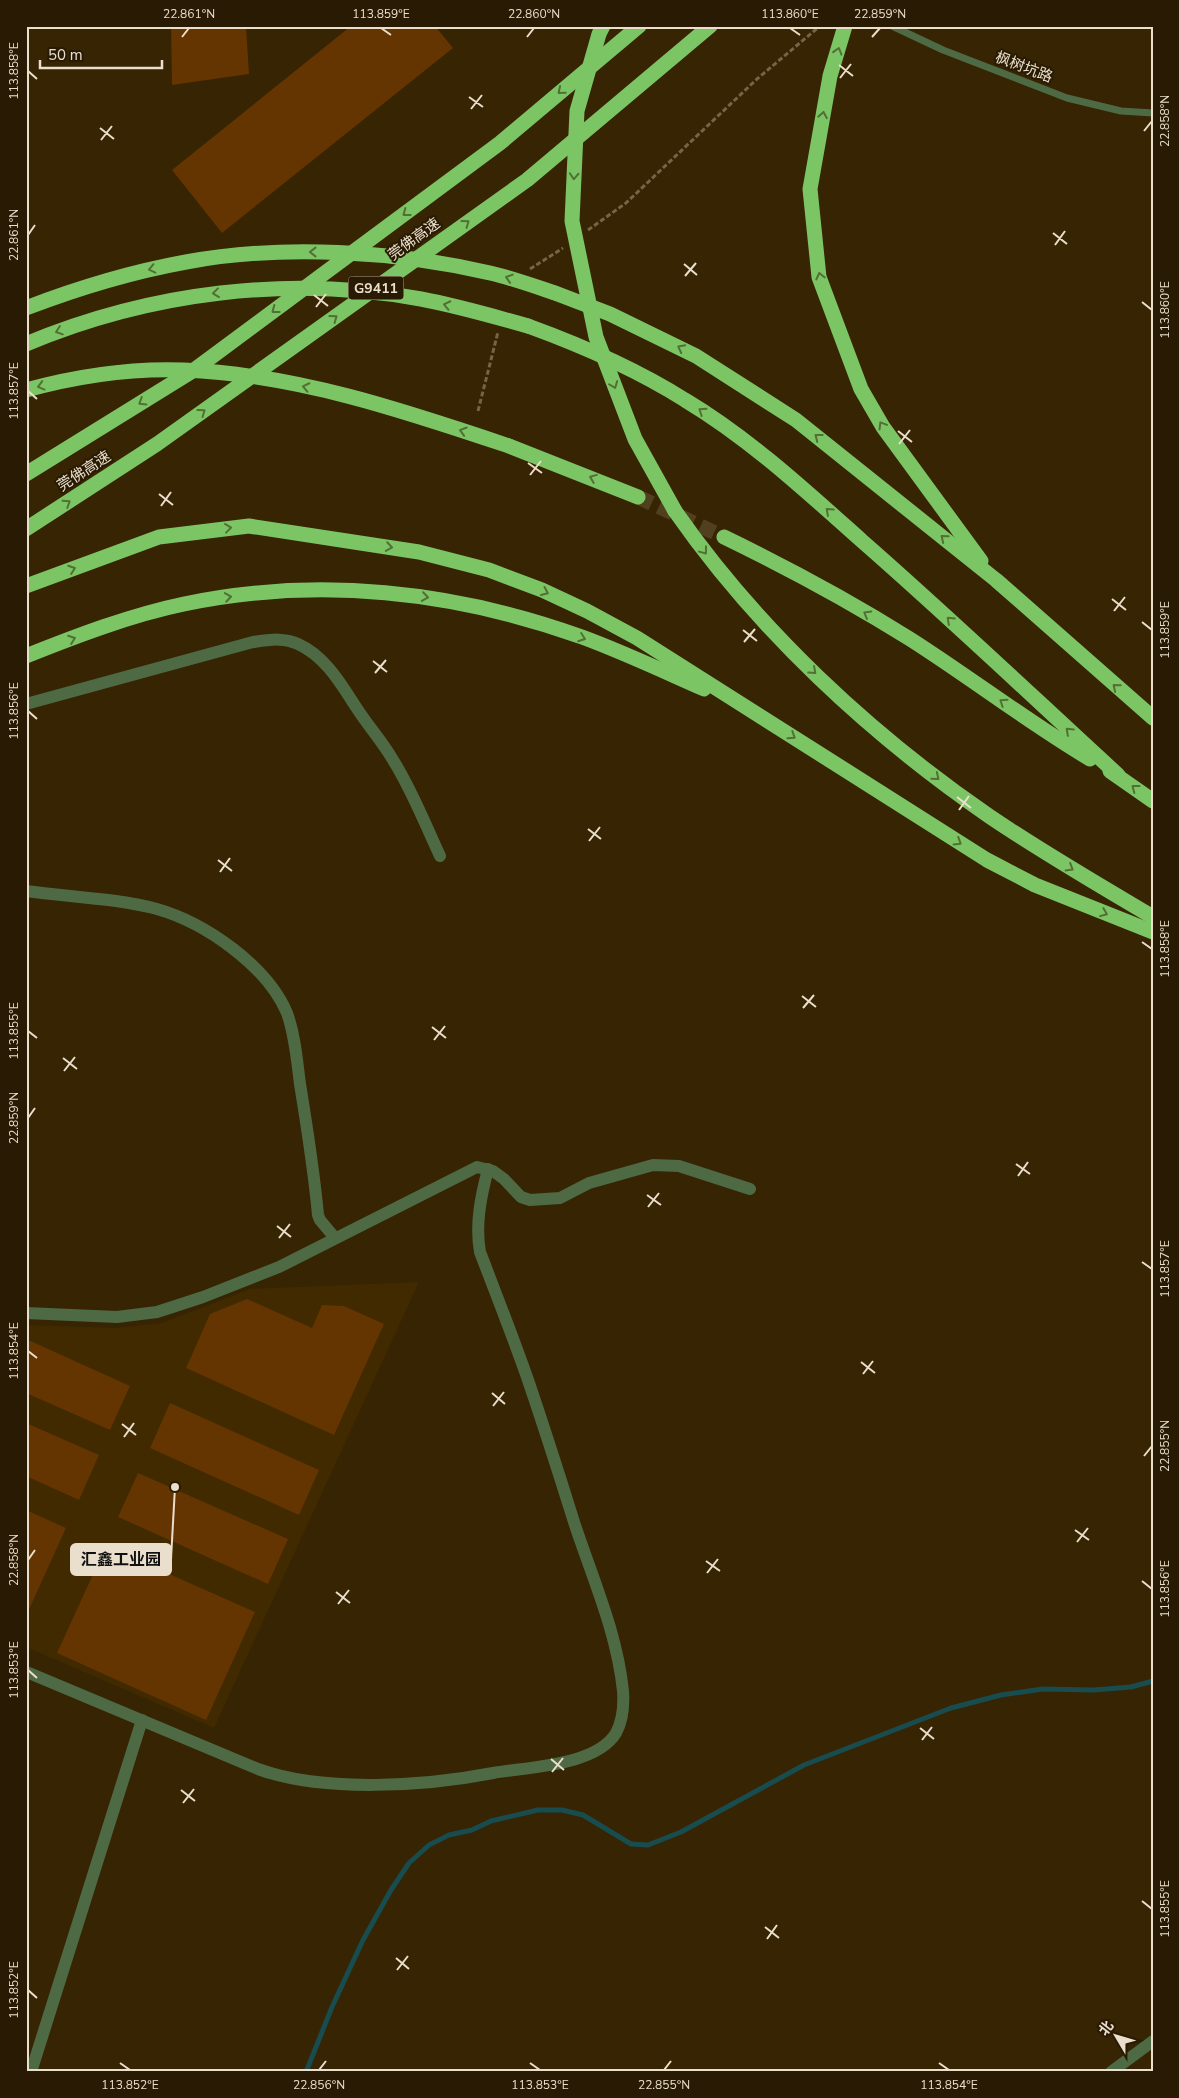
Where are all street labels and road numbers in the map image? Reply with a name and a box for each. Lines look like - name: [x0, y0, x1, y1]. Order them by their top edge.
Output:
- street label: 枫树坑路: [992, 47, 1056, 87]
- street label: 莞佛高速: [384, 213, 444, 265]
- road number: G9411: [348, 276, 404, 300]
- street label: 莞佛高速: [53, 446, 115, 496]

